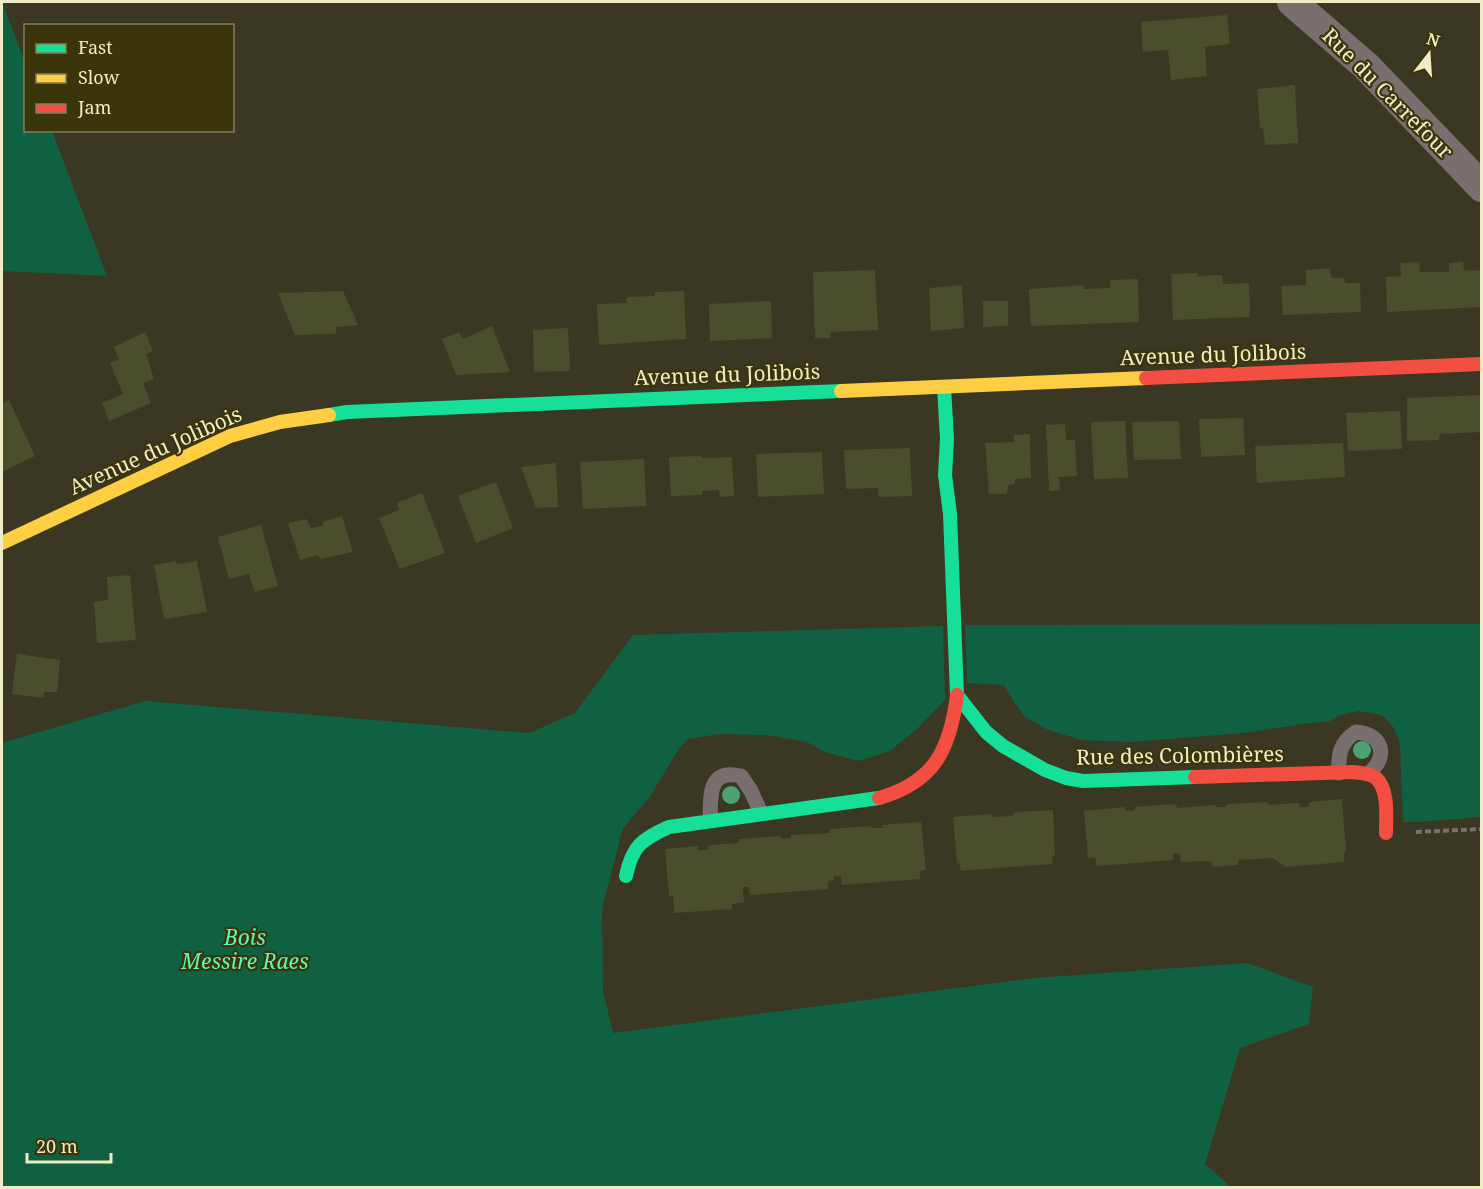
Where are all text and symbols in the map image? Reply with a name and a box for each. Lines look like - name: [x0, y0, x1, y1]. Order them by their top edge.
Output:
- street label: Rue du Carrefour: [1316, 21, 1460, 165]
- legend: [24, 24, 234, 132]
- north arrow: [1399, 24, 1459, 84]
- text: N: [1424, 27, 1443, 52]
- text: Fast: [78, 35, 113, 59]
- text: Slow: [78, 65, 120, 89]
- text: Jam: [77, 95, 112, 119]
- street label: Avenue du Jolibois: [1119, 337, 1307, 371]
- street label: Avenue du Jolibois: [633, 357, 821, 391]
- street label: Avenue du Jolibois: [64, 399, 246, 501]
- street label: Rue des Colombières: [1076, 739, 1284, 771]
- park label: Bois Messire Raes: [180, 923, 309, 975]
- scale bar: [27, 1126, 111, 1164]
- text: 20 m: [36, 1134, 78, 1158]

